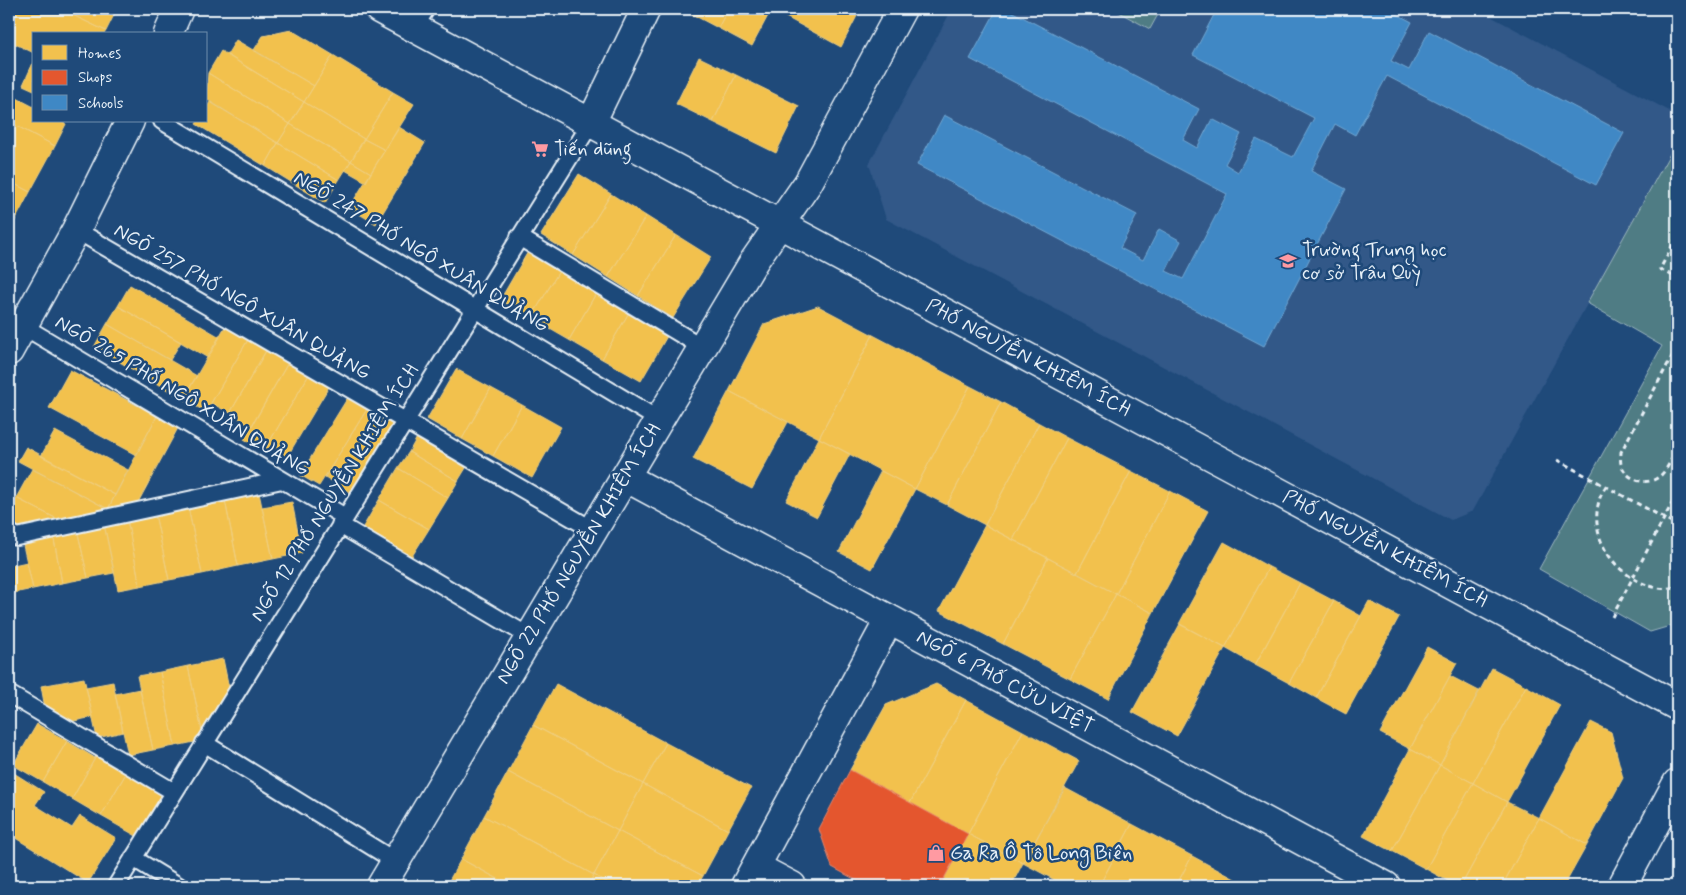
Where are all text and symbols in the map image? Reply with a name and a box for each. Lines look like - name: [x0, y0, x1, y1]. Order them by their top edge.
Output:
- legend: [32, 32, 208, 122]
- text: Homes: [78, 44, 121, 64]
- text: Shops: [78, 68, 113, 88]
- text: Schools: [78, 94, 124, 114]
- place label: Tiến dũng: [554, 136, 632, 165]
- supermarket icon: Tiến dũng: [530, 139, 550, 159]
- street label: NGÕ 247 PHỐ NGÔ XUÂN QUẢNG: [288, 165, 554, 339]
- street label: NGÕ 257 PHỐ NGÔ XUÂN QUẢNG: [109, 217, 375, 387]
- place label: Trường Trung học cơ sở Trâu Quỳ: [1302, 237, 1447, 287]
- school or university icon: Trường Trung học cơ sở Trâu Quỳ: [1278, 251, 1298, 271]
- street label: PHỐ NGUYỄN KHIÊM ÍCH: [921, 292, 1136, 424]
- street label: NGÕ 265 PHỐ NGÔ XUÂN QUẢNG: [50, 309, 314, 483]
- street label: NGÕ 12 PHỐ NGUYỄN KHIÊM ÍCH: [244, 359, 426, 627]
- street label: NGÕ 22 PHỐ NGUYỄN KHIÊM ÍCH: [489, 418, 668, 689]
- street label: PHỐ NGUYỄN KHIÊM ÍCH: [1278, 483, 1493, 615]
- street label: NGÕ 6 PHỐ CỬU VIỆT: [912, 624, 1098, 740]
- place label: Ga Ra Ô Tô Long Biên: [950, 840, 1132, 868]
- shop icon: Ga Ra Ô Tô Long Biên: [926, 843, 946, 863]

